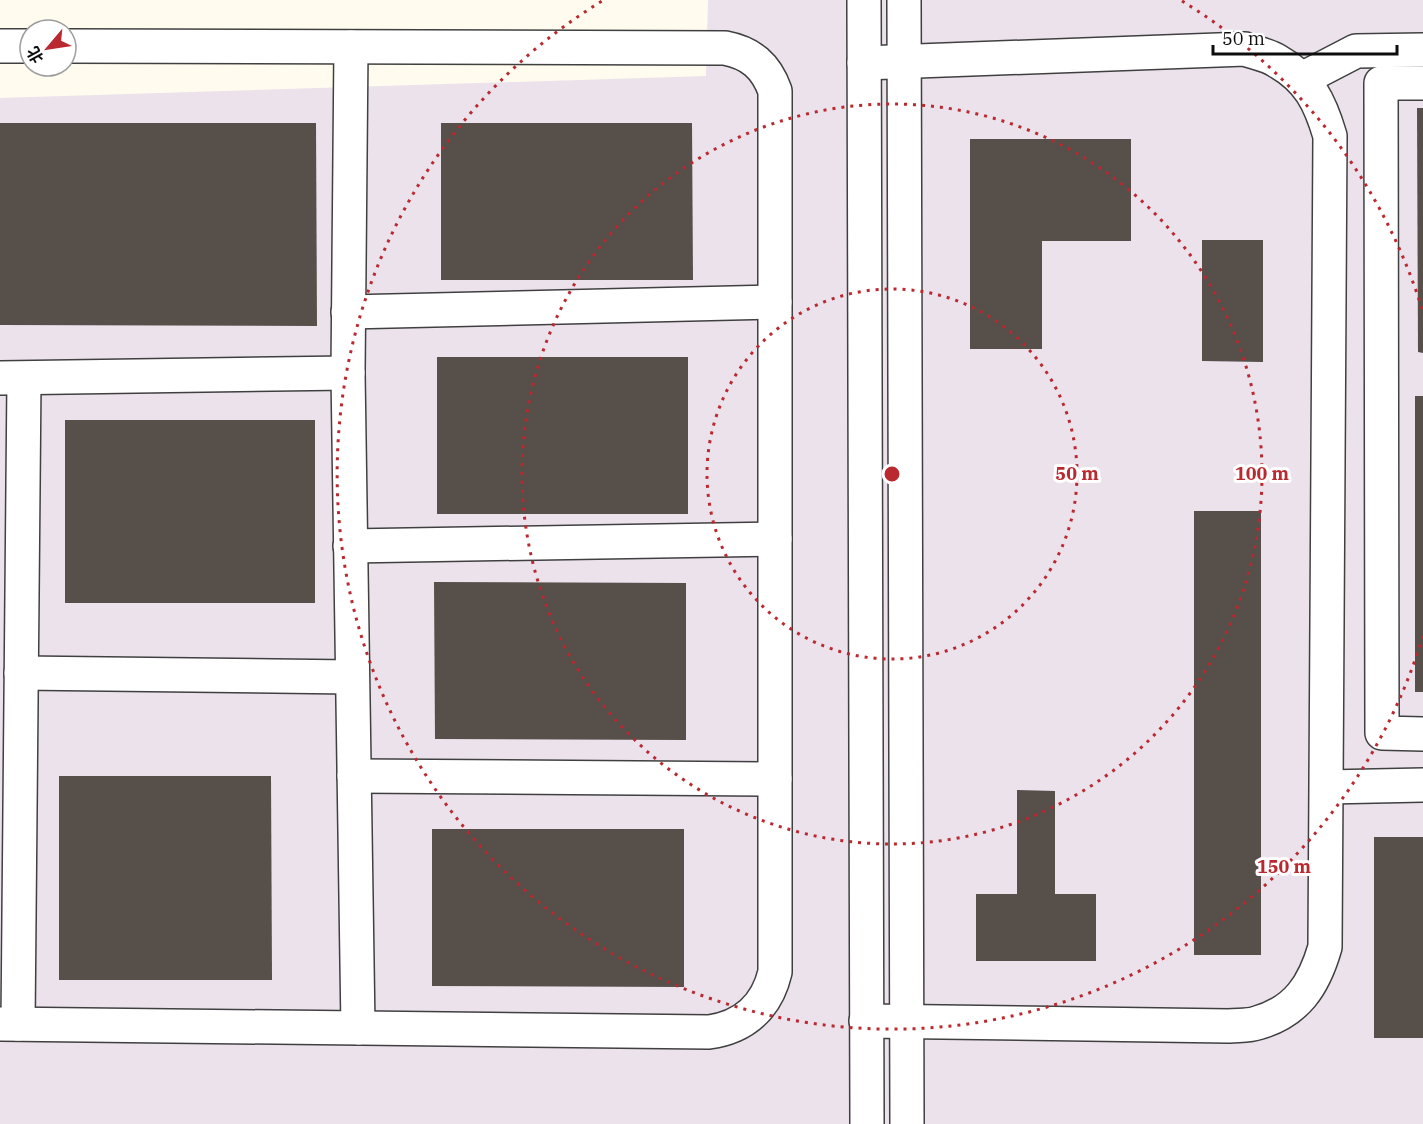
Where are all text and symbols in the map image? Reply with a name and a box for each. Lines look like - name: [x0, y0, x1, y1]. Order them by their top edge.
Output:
- north arrow: [18, 18, 78, 78]
- scale bar: [1213, 18, 1398, 56]
- text: 50 m: [1222, 27, 1265, 50]
- text: 北: [22, 43, 48, 67]
- text: 50 m: [1055, 462, 1099, 485]
- text: 100 m: [1235, 462, 1290, 485]
- centre of rings: [882, 464, 902, 484]
- text: 150 m: [1257, 855, 1312, 878]

